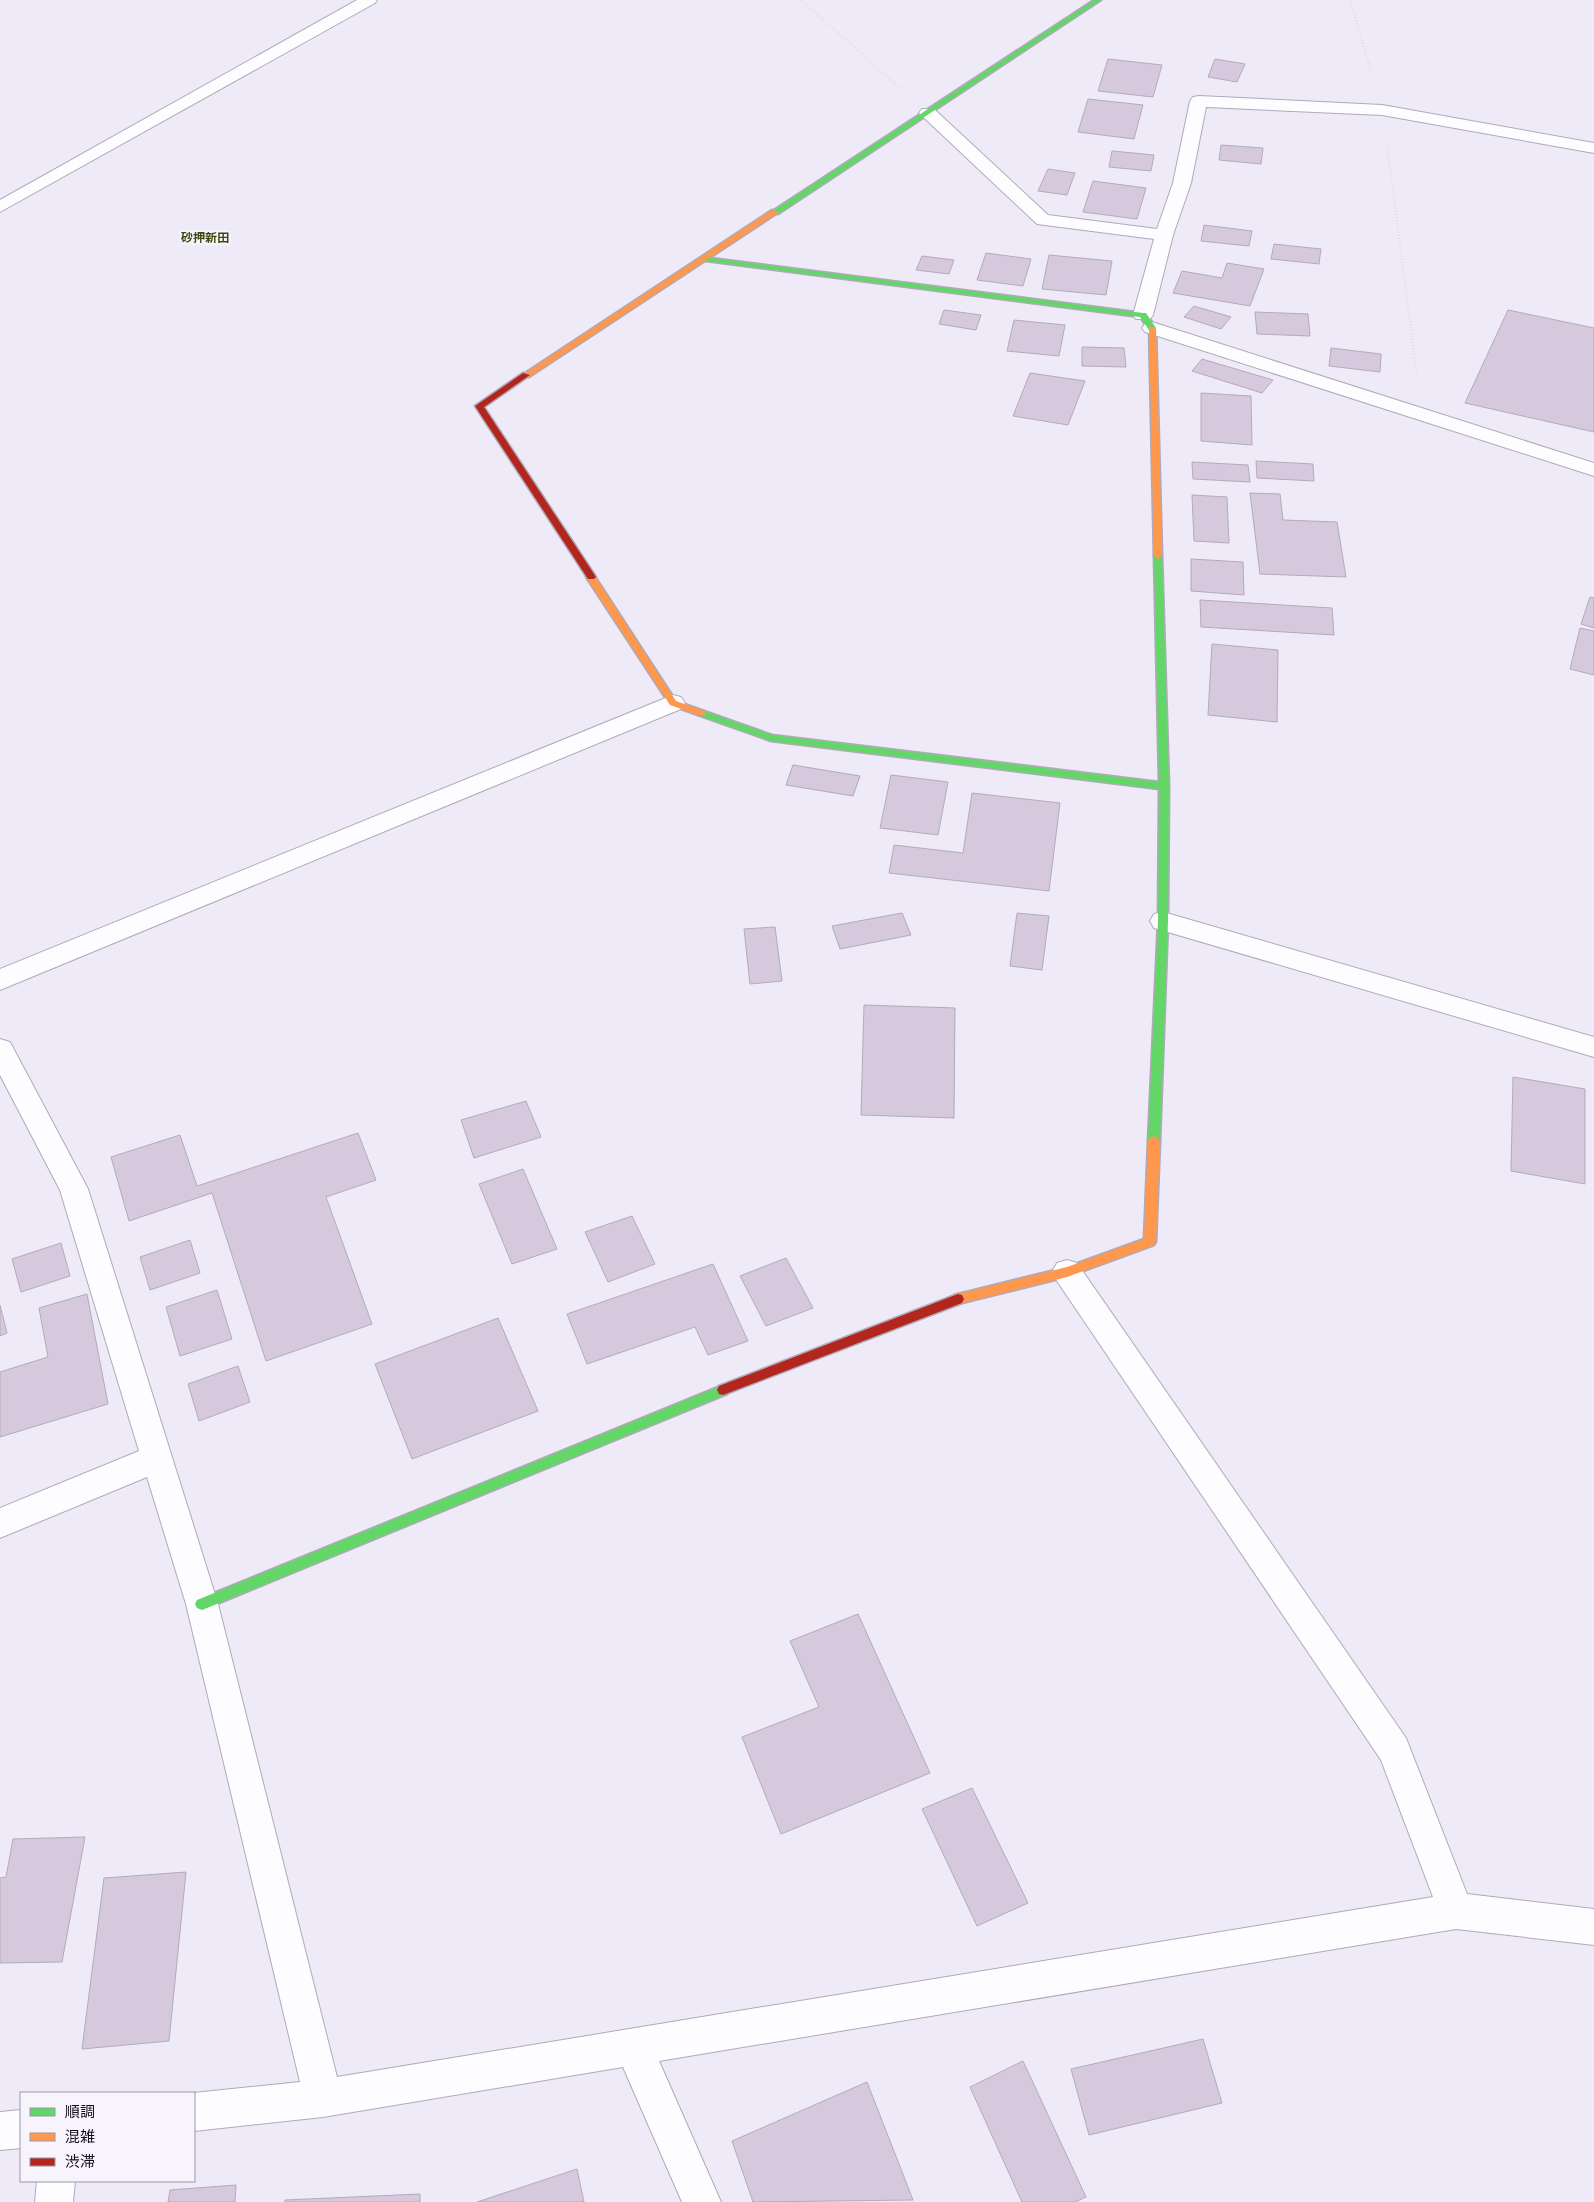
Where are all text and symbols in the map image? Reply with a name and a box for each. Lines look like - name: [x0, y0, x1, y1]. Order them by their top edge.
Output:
- district label: 砂押新田: [180, 231, 229, 245]
- legend: [20, 2092, 195, 2182]
- text: 順調: [65, 2103, 95, 2121]
- text: 混雑: [65, 2128, 95, 2146]
- text: 渋滞: [65, 2153, 95, 2171]

